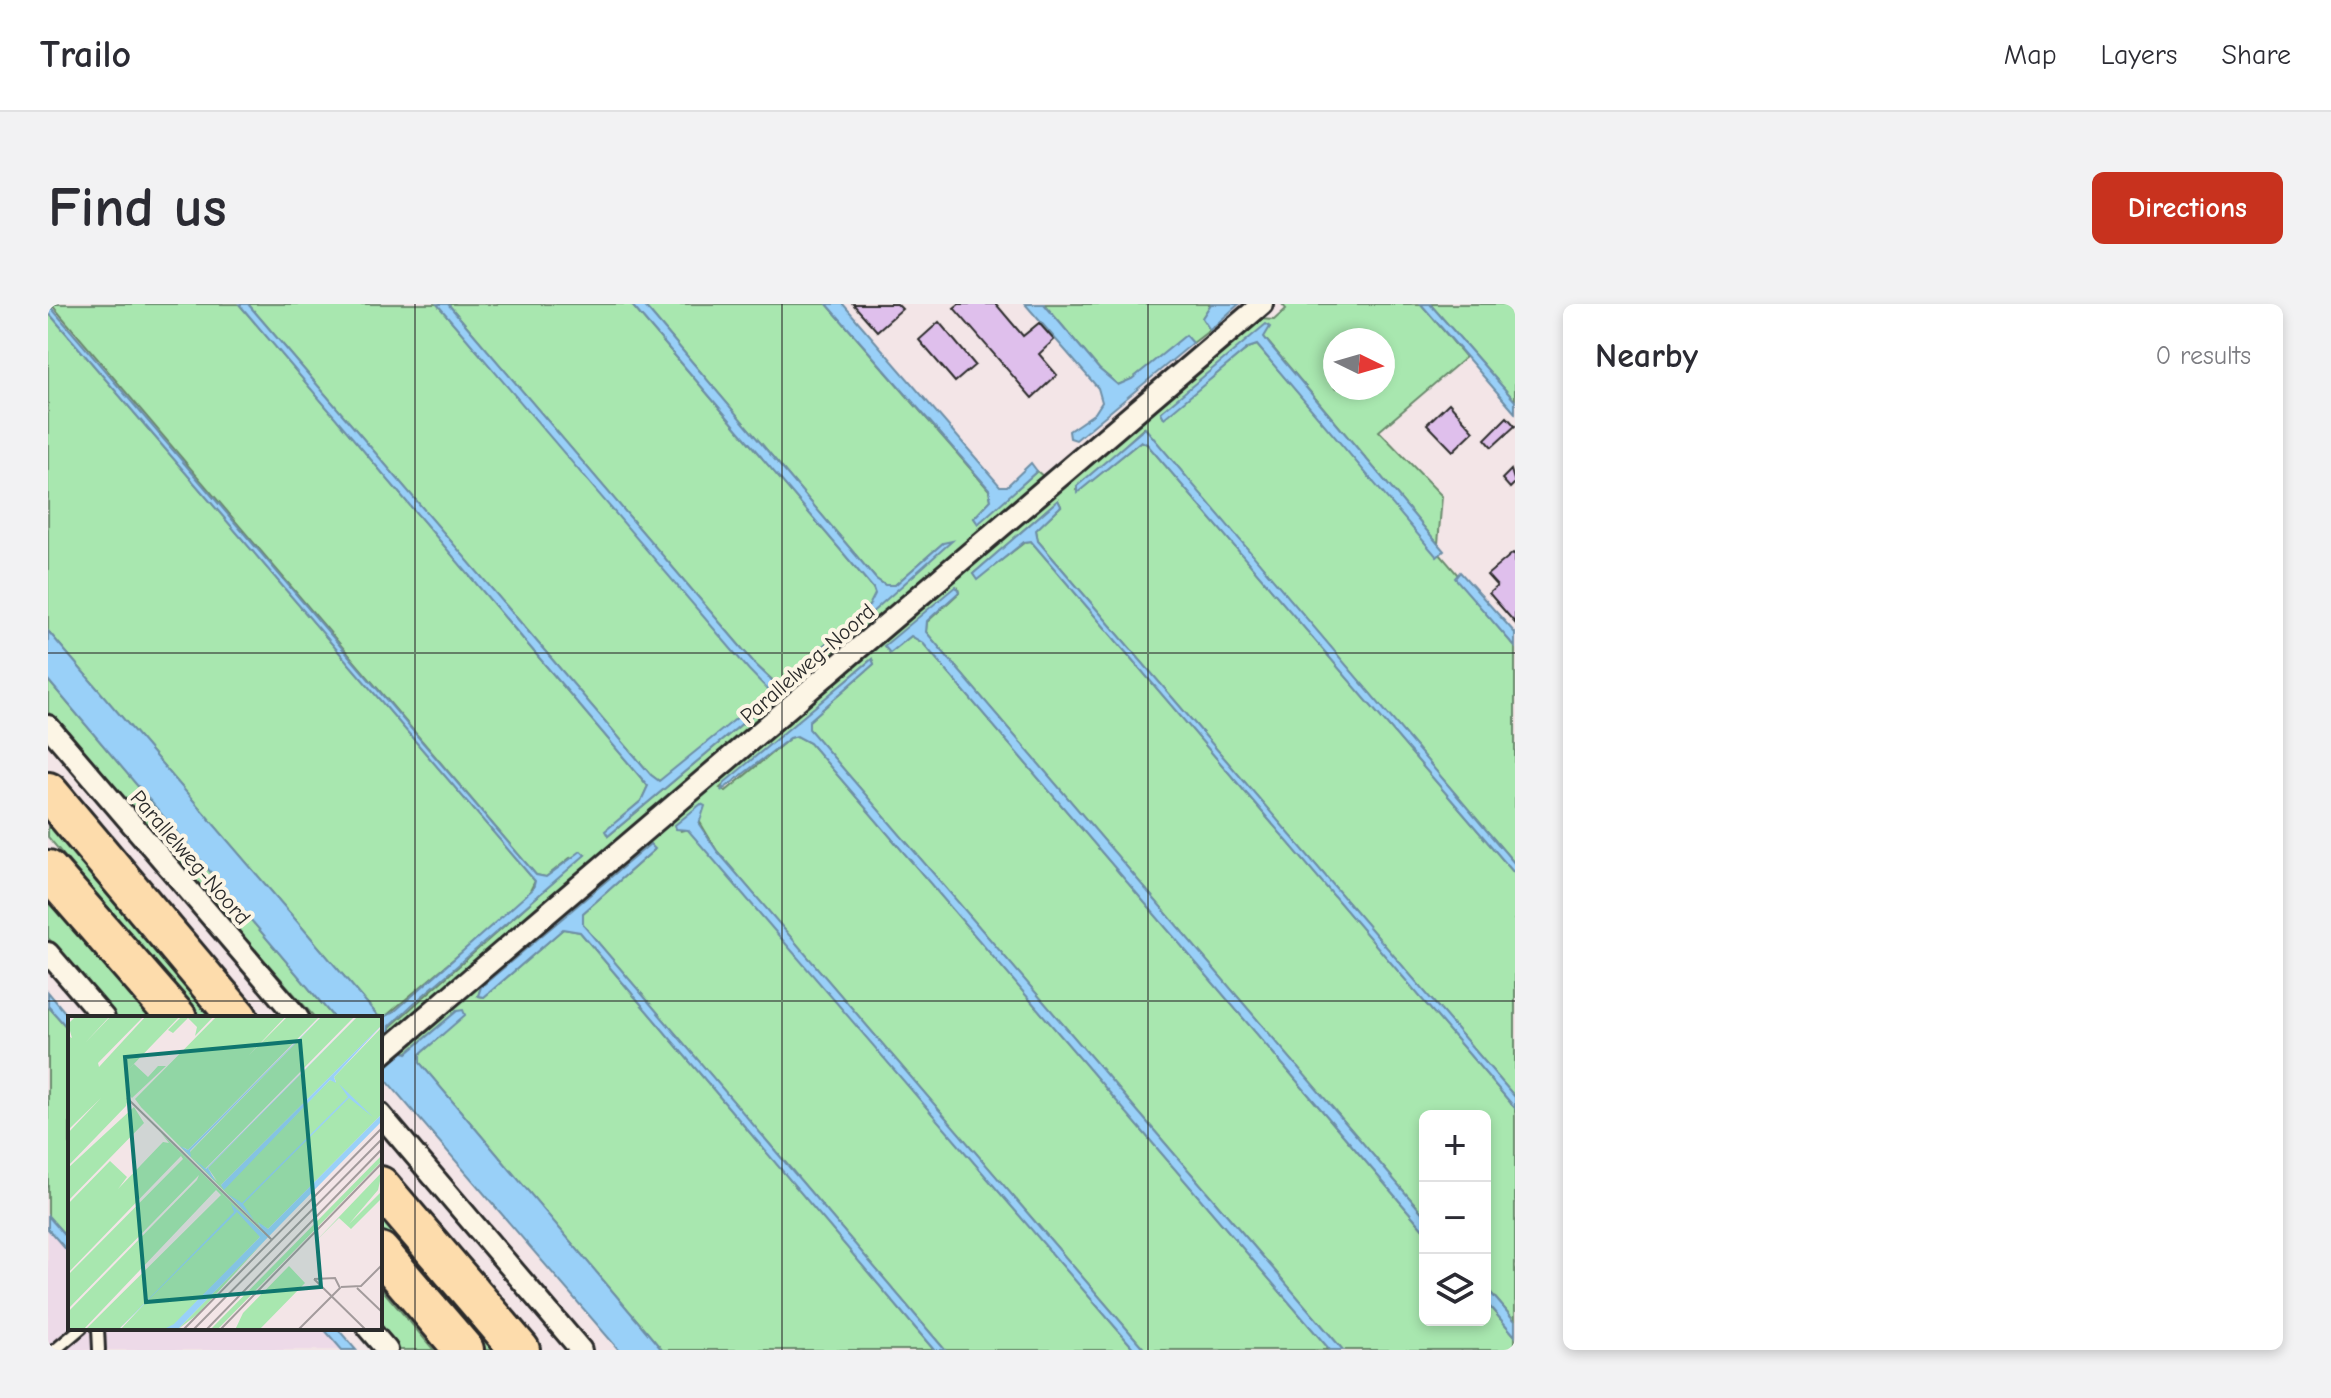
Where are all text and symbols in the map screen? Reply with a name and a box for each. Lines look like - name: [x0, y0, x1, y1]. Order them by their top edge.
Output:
- text: Trailo: [40, 33, 131, 77]
- text: Map: [2004, 39, 2057, 71]
- text: Layers: [2101, 39, 2177, 71]
- text: Share: [2221, 39, 2291, 71]
- button: Directions: [2092, 172, 2283, 244]
- text: Find us: [48, 176, 227, 240]
- north arrow: [1323, 328, 1395, 400]
- text: Nearby: [1595, 336, 1698, 376]
- text: 0 results: [2156, 341, 2251, 371]
- street label: Parallelweg-Noord: [735, 598, 880, 729]
- street label: Parallelweg-Noord: [125, 785, 256, 930]
- inset map: [68, 1016, 382, 1330]
- map controls: [1419, 1110, 1491, 1326]
- button: +: [1419, 1110, 1491, 1182]
- button: −: [1419, 1182, 1491, 1254]
- button: layers: [1419, 1254, 1491, 1326]

